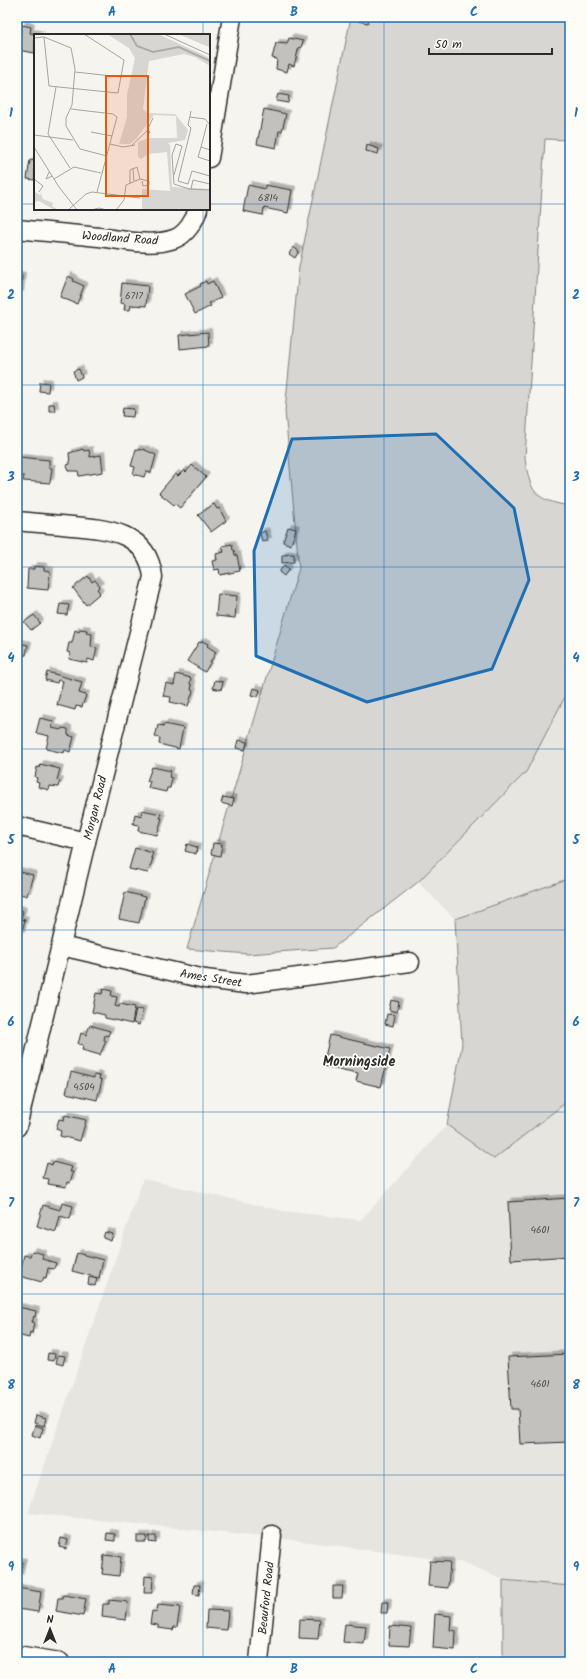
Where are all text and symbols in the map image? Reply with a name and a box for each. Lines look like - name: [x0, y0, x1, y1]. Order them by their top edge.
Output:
- text: A: [108, 2, 116, 23]
- text: B: [290, 2, 298, 23]
- text: C: [470, 2, 478, 23]
- scale bar: [429, 30, 552, 56]
- inset map: [34, 34, 210, 210]
- text: 50 m: [435, 35, 462, 54]
- text: 1: [9, 103, 13, 124]
- text: 1: [574, 103, 578, 124]
- house number: 6814: [258, 190, 279, 206]
- street label: Woodland Road: [81, 226, 160, 251]
- text: 2: [7, 285, 15, 306]
- text: 2: [572, 285, 580, 306]
- house number: 6717: [125, 288, 143, 304]
- text: 3: [6, 467, 15, 488]
- text: 3: [571, 467, 580, 488]
- text: 4: [7, 648, 15, 669]
- text: 4: [572, 648, 580, 669]
- street label: Morgan Road: [78, 773, 113, 842]
- text: 5: [7, 830, 16, 851]
- text: 5: [572, 830, 581, 851]
- street label: Ames Street: [179, 964, 244, 993]
- text: 6: [7, 1012, 15, 1033]
- text: 6: [572, 1012, 580, 1033]
- district label: Morningside: [323, 1051, 395, 1073]
- house number: 4504: [73, 1079, 95, 1095]
- text: 7: [8, 1193, 15, 1214]
- text: 7: [573, 1193, 580, 1214]
- house number: 4601: [530, 1222, 550, 1238]
- text: 8: [7, 1375, 15, 1396]
- text: 8: [572, 1375, 580, 1396]
- house number: 4601: [530, 1376, 550, 1392]
- text: 9: [8, 1557, 15, 1578]
- text: 9: [573, 1557, 580, 1578]
- street label: Beauford Road: [253, 1560, 280, 1635]
- north arrow: [30, 1609, 70, 1649]
- text: N: [47, 1611, 54, 1629]
- text: A: [108, 1659, 116, 1679]
- text: B: [290, 1659, 298, 1679]
- text: C: [470, 1659, 478, 1679]

